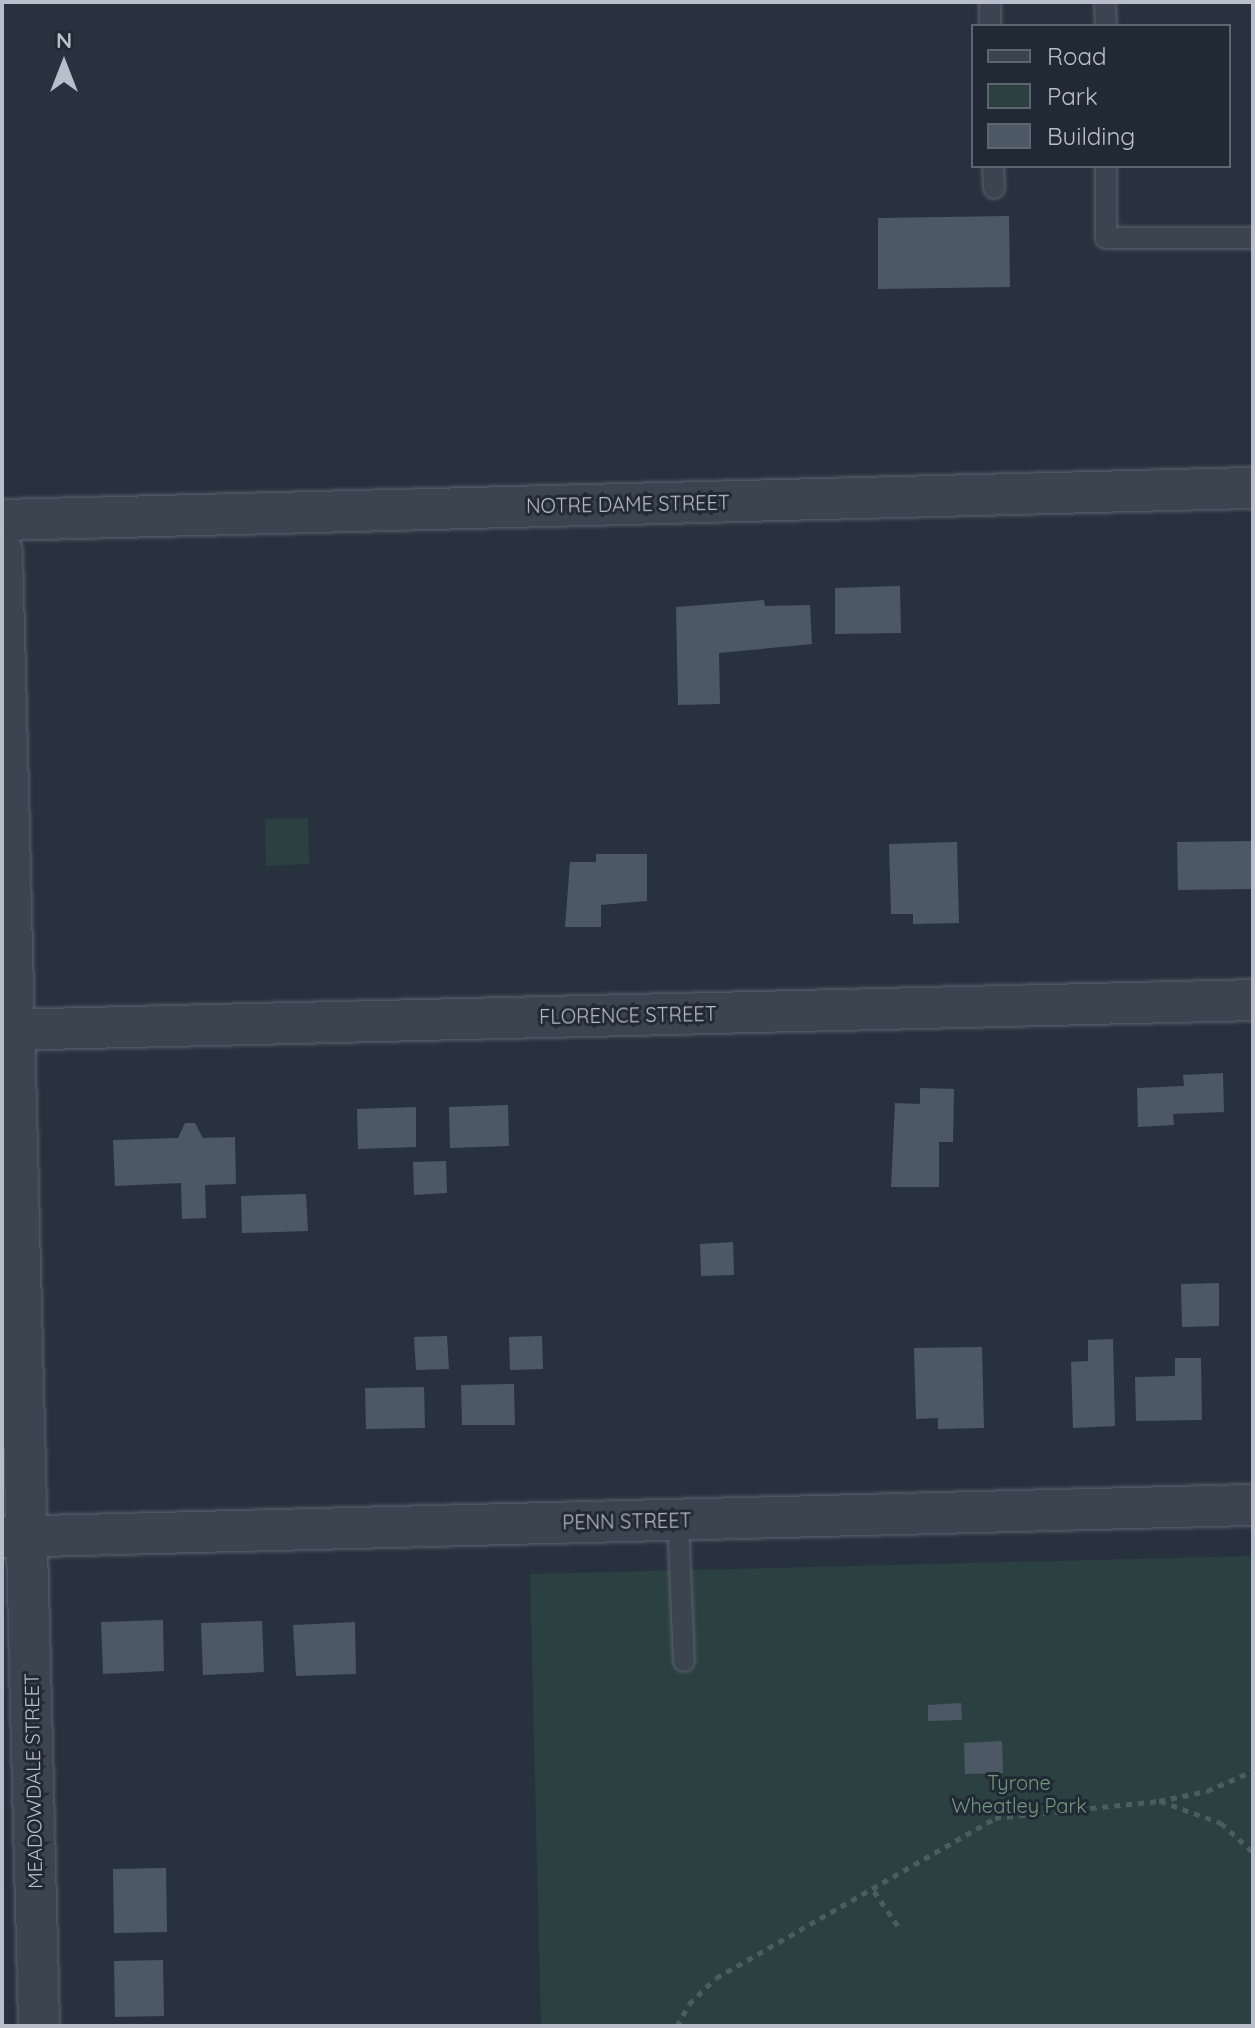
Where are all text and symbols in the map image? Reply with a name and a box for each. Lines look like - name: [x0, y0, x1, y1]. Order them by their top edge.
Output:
- north arrow: [24, 24, 104, 104]
- legend: [971, 24, 1231, 168]
- text: N: [56, 26, 72, 54]
- text: Road: [1047, 41, 1107, 71]
- text: Park: [1047, 81, 1098, 111]
- text: Building: [1047, 121, 1135, 151]
- street label: NOTRE DAME STREET: [526, 490, 730, 518]
- street label: FLORENCE STREET: [539, 1001, 717, 1029]
- street label: PENN STREET: [562, 1508, 692, 1534]
- street label: MEADOWDALE STREET: [19, 1673, 47, 1889]
- park label: Tyrone Wheatley Park: [951, 1770, 1087, 1817]

